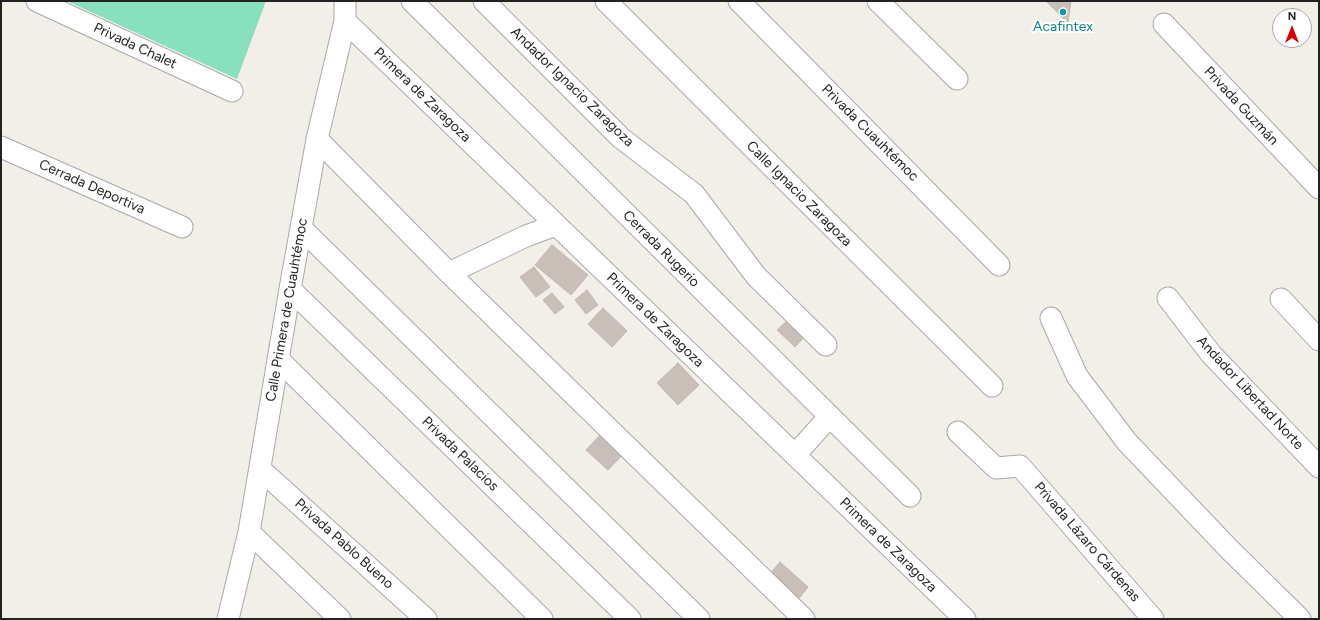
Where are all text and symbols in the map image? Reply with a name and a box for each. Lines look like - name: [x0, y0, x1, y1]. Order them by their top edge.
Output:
- marker: Acafintex: [1058, 7, 1068, 17]
- north arrow: [1272, 8, 1312, 48]
- text: N: [1288, 10, 1296, 23]
- street label: Privada Chalet: [91, 19, 179, 73]
- place label: Acafintex: [1033, 19, 1093, 35]
- street label: Andador Ignacio Zaragoza: [507, 24, 637, 150]
- street label: Primera de Zaragoza: [370, 44, 474, 146]
- street label: Privada Guzmán: [1200, 63, 1282, 149]
- street label: Privada Cuauhtémoc: [818, 81, 922, 185]
- street label: Calle Ignacio Zaragoza: [743, 138, 855, 250]
- street label: Cerrada Deportiva: [36, 156, 148, 218]
- street label: Cerrada Rugerio: [619, 207, 703, 291]
- street label: Calle Primera de Cuauhtémoc: [263, 217, 311, 403]
- street label: Primera de Zaragoza: [603, 269, 707, 371]
- street label: Andador Libertad Norte: [1193, 333, 1307, 453]
- street label: Privada Palacios: [418, 413, 502, 495]
- street label: Privada Lázaro Cárdenas: [1030, 479, 1144, 605]
- street label: Primera de Zaragoza: [836, 494, 940, 596]
- street label: Privada Pablo Bueno: [291, 495, 397, 593]

